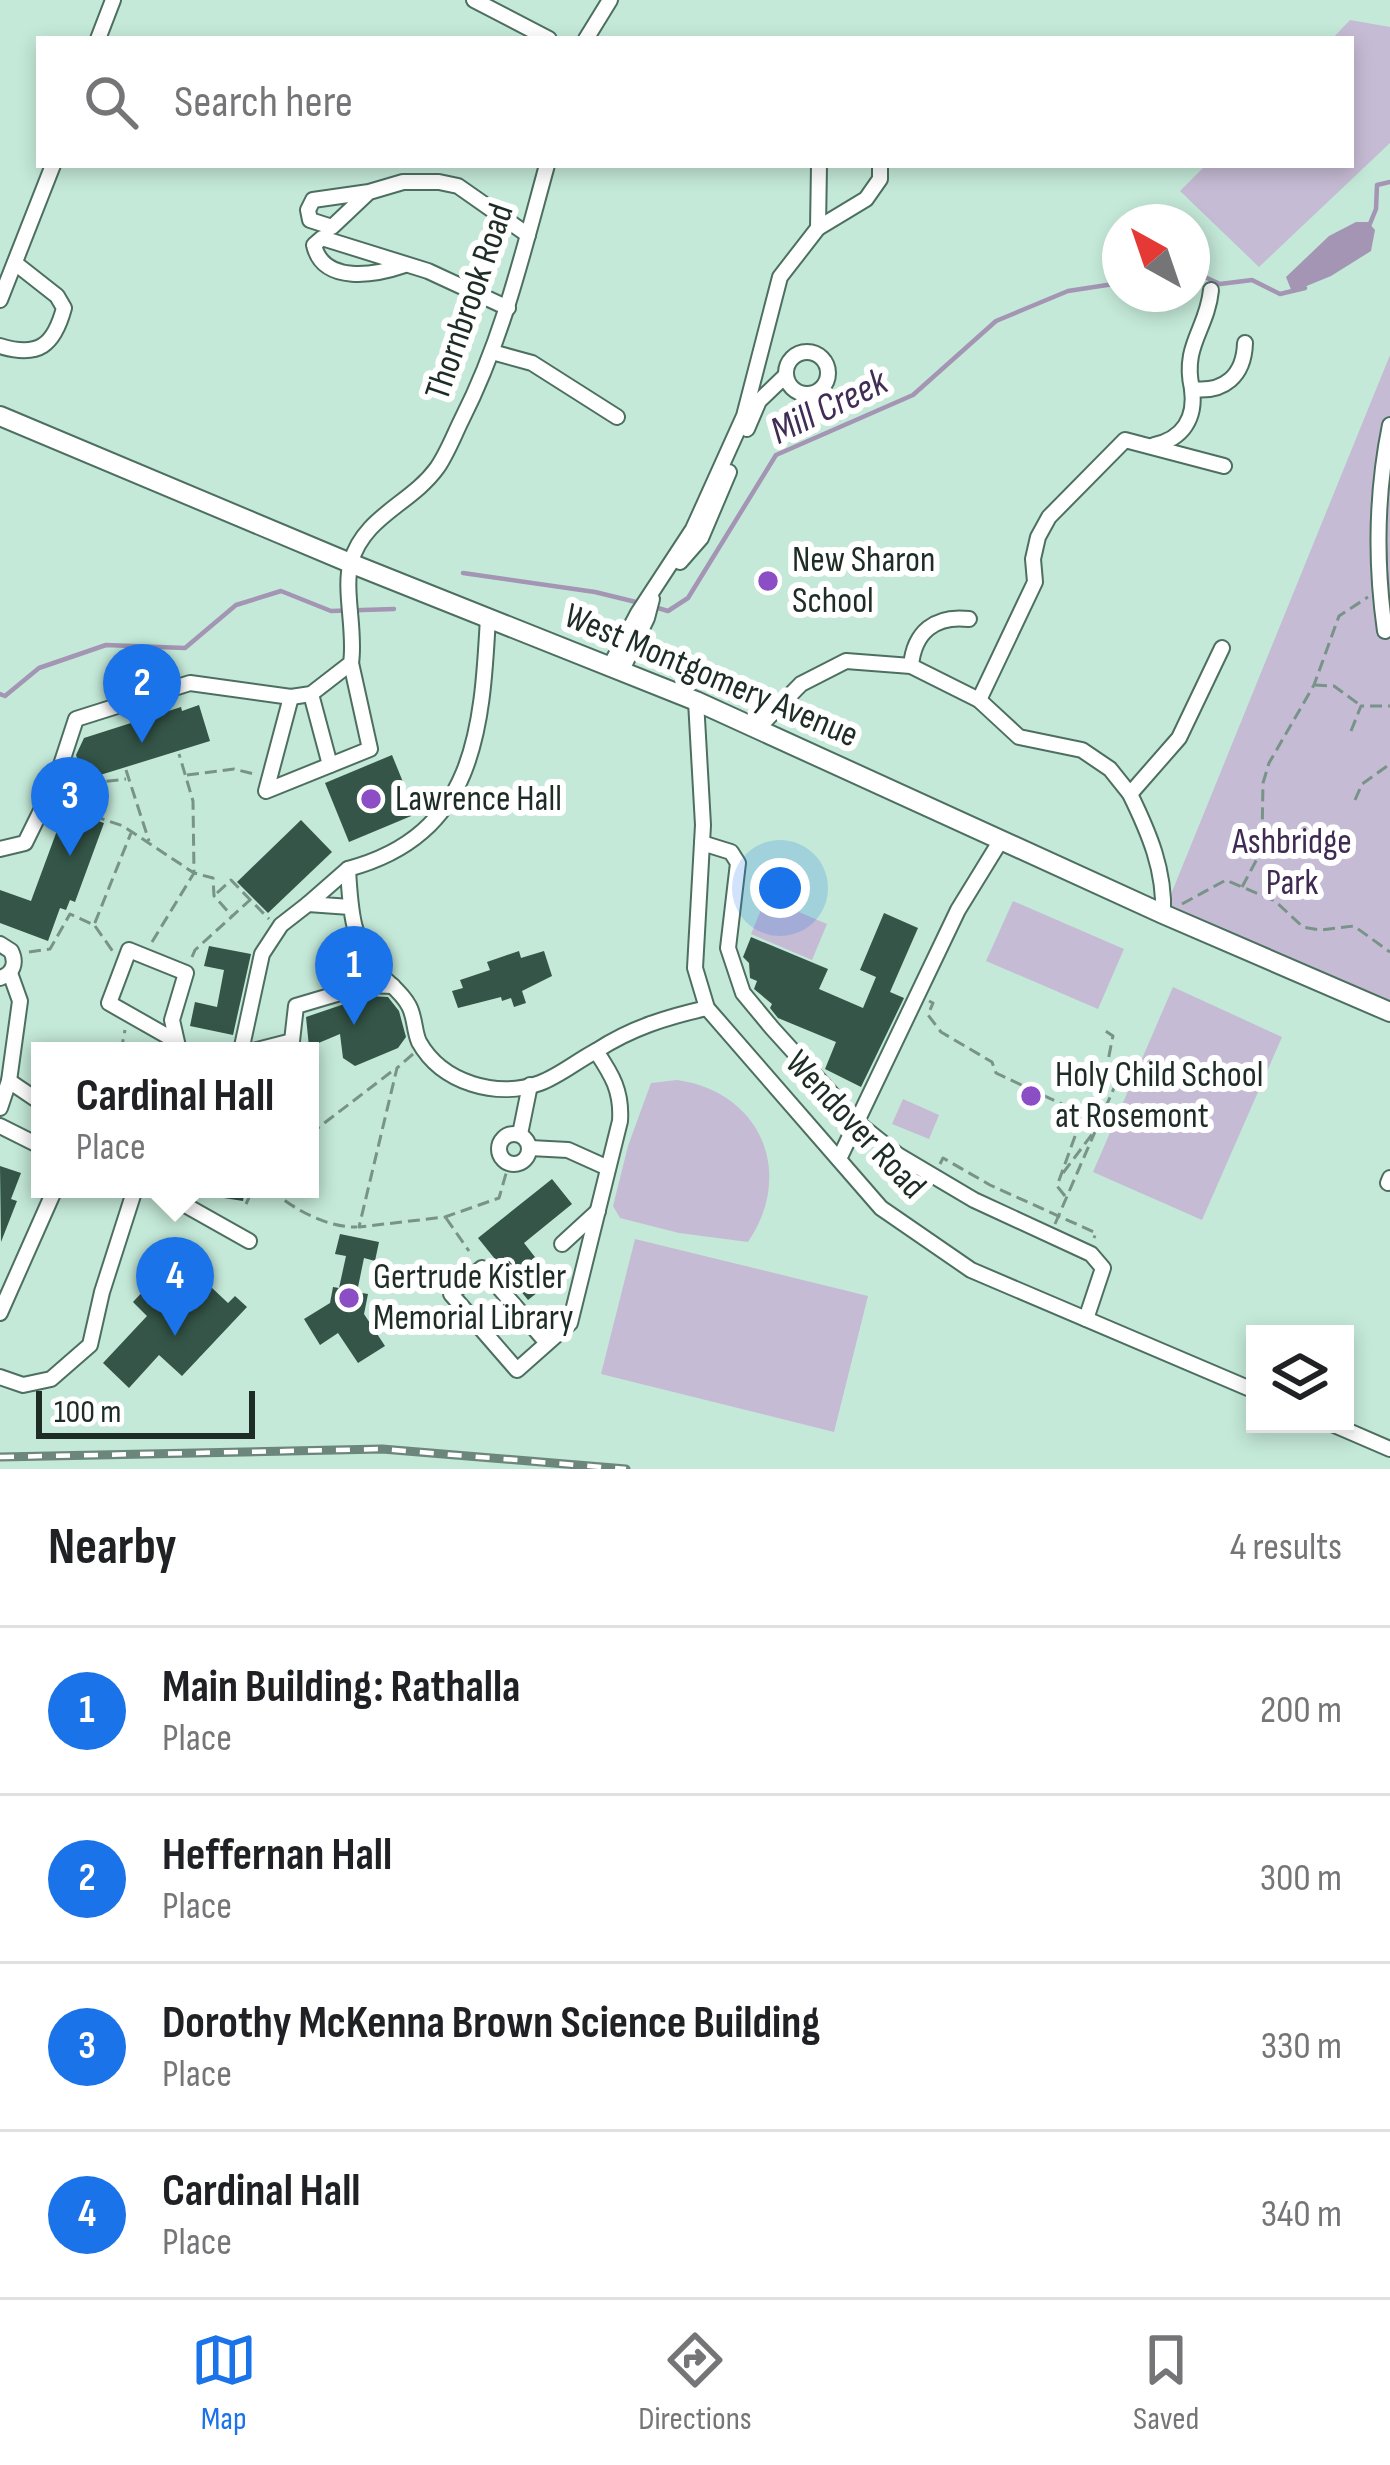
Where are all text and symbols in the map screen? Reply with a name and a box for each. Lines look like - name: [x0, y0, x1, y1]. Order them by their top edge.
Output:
- search box: [36, 36, 1354, 168]
- icon: search: [78, 69, 144, 135]
- text: Search here: [174, 75, 353, 130]
- street label: Thornbrook Road: [416, 198, 524, 406]
- north arrow: [1102, 204, 1210, 312]
- water label: Mill Creek: [763, 358, 896, 455]
- place label: New Sharon School: [792, 539, 935, 623]
- marker: New Sharon School: [755, 568, 781, 594]
- street label: West Montgomery Avenue: [558, 595, 864, 757]
- pin: 2: [103, 644, 181, 743]
- pin: 3: [31, 757, 109, 856]
- place label: Lawrence Hall: [395, 778, 562, 821]
- marker: Lawrence Hall: [358, 786, 384, 812]
- park label: Ashbridge Park: [1231, 821, 1352, 905]
- your location: [750, 858, 810, 918]
- pin: 1: [315, 926, 393, 1025]
- popup: [31, 1042, 319, 1198]
- street label: Wendover Road: [776, 1042, 934, 1208]
- place label: Holy Child School at Rosemont: [1055, 1054, 1263, 1138]
- text: Cardinal Hall: [76, 1069, 274, 1124]
- marker: Holy Child School at Rosemont: [1018, 1083, 1044, 1109]
- text: Place: [76, 1124, 146, 1171]
- pin: 4: [136, 1237, 214, 1336]
- place label: Gertrude Kistler Memorial Library: [373, 1256, 573, 1340]
- marker: Gertrude Kistler Memorial Library: [336, 1285, 362, 1311]
- map controls: [1246, 1325, 1354, 1433]
- button: layers: [1246, 1325, 1354, 1433]
- scale bar: [36, 1385, 255, 1438]
- text: 100 m: [54, 1392, 121, 1432]
- text: Nearby: [48, 1517, 177, 1578]
- text: 4 results: [1230, 1524, 1342, 1571]
- text: Main Building: Rathalla: [162, 1660, 521, 1715]
- text: 1: [79, 1687, 95, 1734]
- text: 200 m: [1260, 1687, 1342, 1734]
- text: Place: [162, 1715, 232, 1762]
- text: Heffernan Hall: [162, 1828, 392, 1883]
- text: 2: [78, 1855, 96, 1902]
- text: 300 m: [1260, 1855, 1342, 1902]
- text: Place: [162, 1883, 232, 1930]
- text: Dorothy McKenna Brown Science Building: [162, 1996, 820, 2051]
- text: 3: [78, 2023, 96, 2070]
- text: 330 m: [1261, 2023, 1342, 2070]
- text: Place: [162, 2051, 232, 2098]
- text: Cardinal Hall: [162, 2164, 360, 2219]
- text: 4: [78, 2191, 96, 2238]
- text: 340 m: [1261, 2191, 1342, 2238]
- text: Place: [162, 2219, 232, 2266]
- tab: Map: [191, 2327, 257, 2439]
- tab: Directions: [638, 2327, 752, 2439]
- tab: Saved: [1133, 2327, 1199, 2439]

